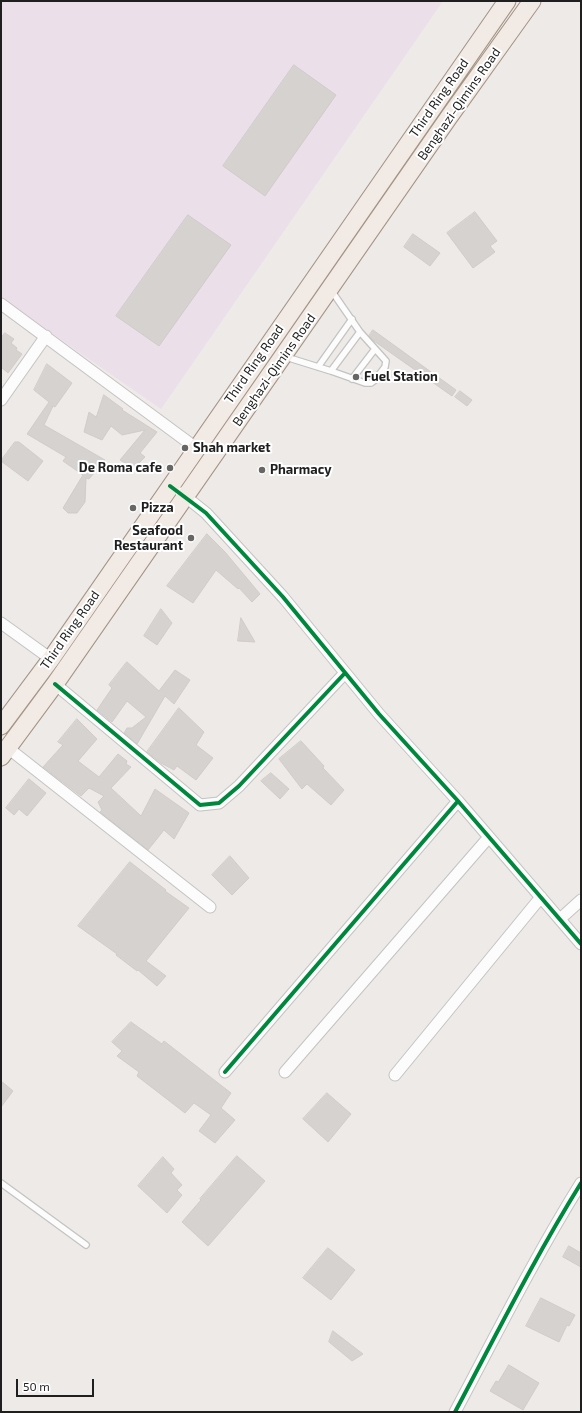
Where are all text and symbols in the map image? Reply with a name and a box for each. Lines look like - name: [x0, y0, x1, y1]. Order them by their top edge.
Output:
- street label: Benghazi-Qimins Road: [414, 45, 504, 163]
- street label: Third Ring Road: [406, 56, 472, 140]
- street label: Benghazi-Qimins Road: [229, 311, 319, 429]
- street label: Third Ring Road: [221, 322, 287, 406]
- place label: Fuel Station: [364, 369, 438, 385]
- marker: Fuel Station: [351, 372, 361, 382]
- place label: Shah market: [193, 440, 271, 456]
- marker: Shah market: [180, 443, 190, 453]
- place label: De Roma cafe: [79, 460, 162, 476]
- place label: Pharmacy: [270, 462, 332, 478]
- marker: De Roma cafe: [165, 463, 175, 473]
- marker: Pharmacy: [257, 465, 267, 475]
- place label: Pizza: [141, 500, 174, 516]
- marker: Pizza: [128, 503, 138, 513]
- place label: Seafood Restaurant: [114, 523, 183, 554]
- marker: Seafood Restaurant: [186, 533, 196, 543]
- street label: Third Ring Road: [37, 588, 103, 672]
- scale bar: [18, 1371, 96, 1397]
- text: 50 m: [23, 1379, 50, 1393]

